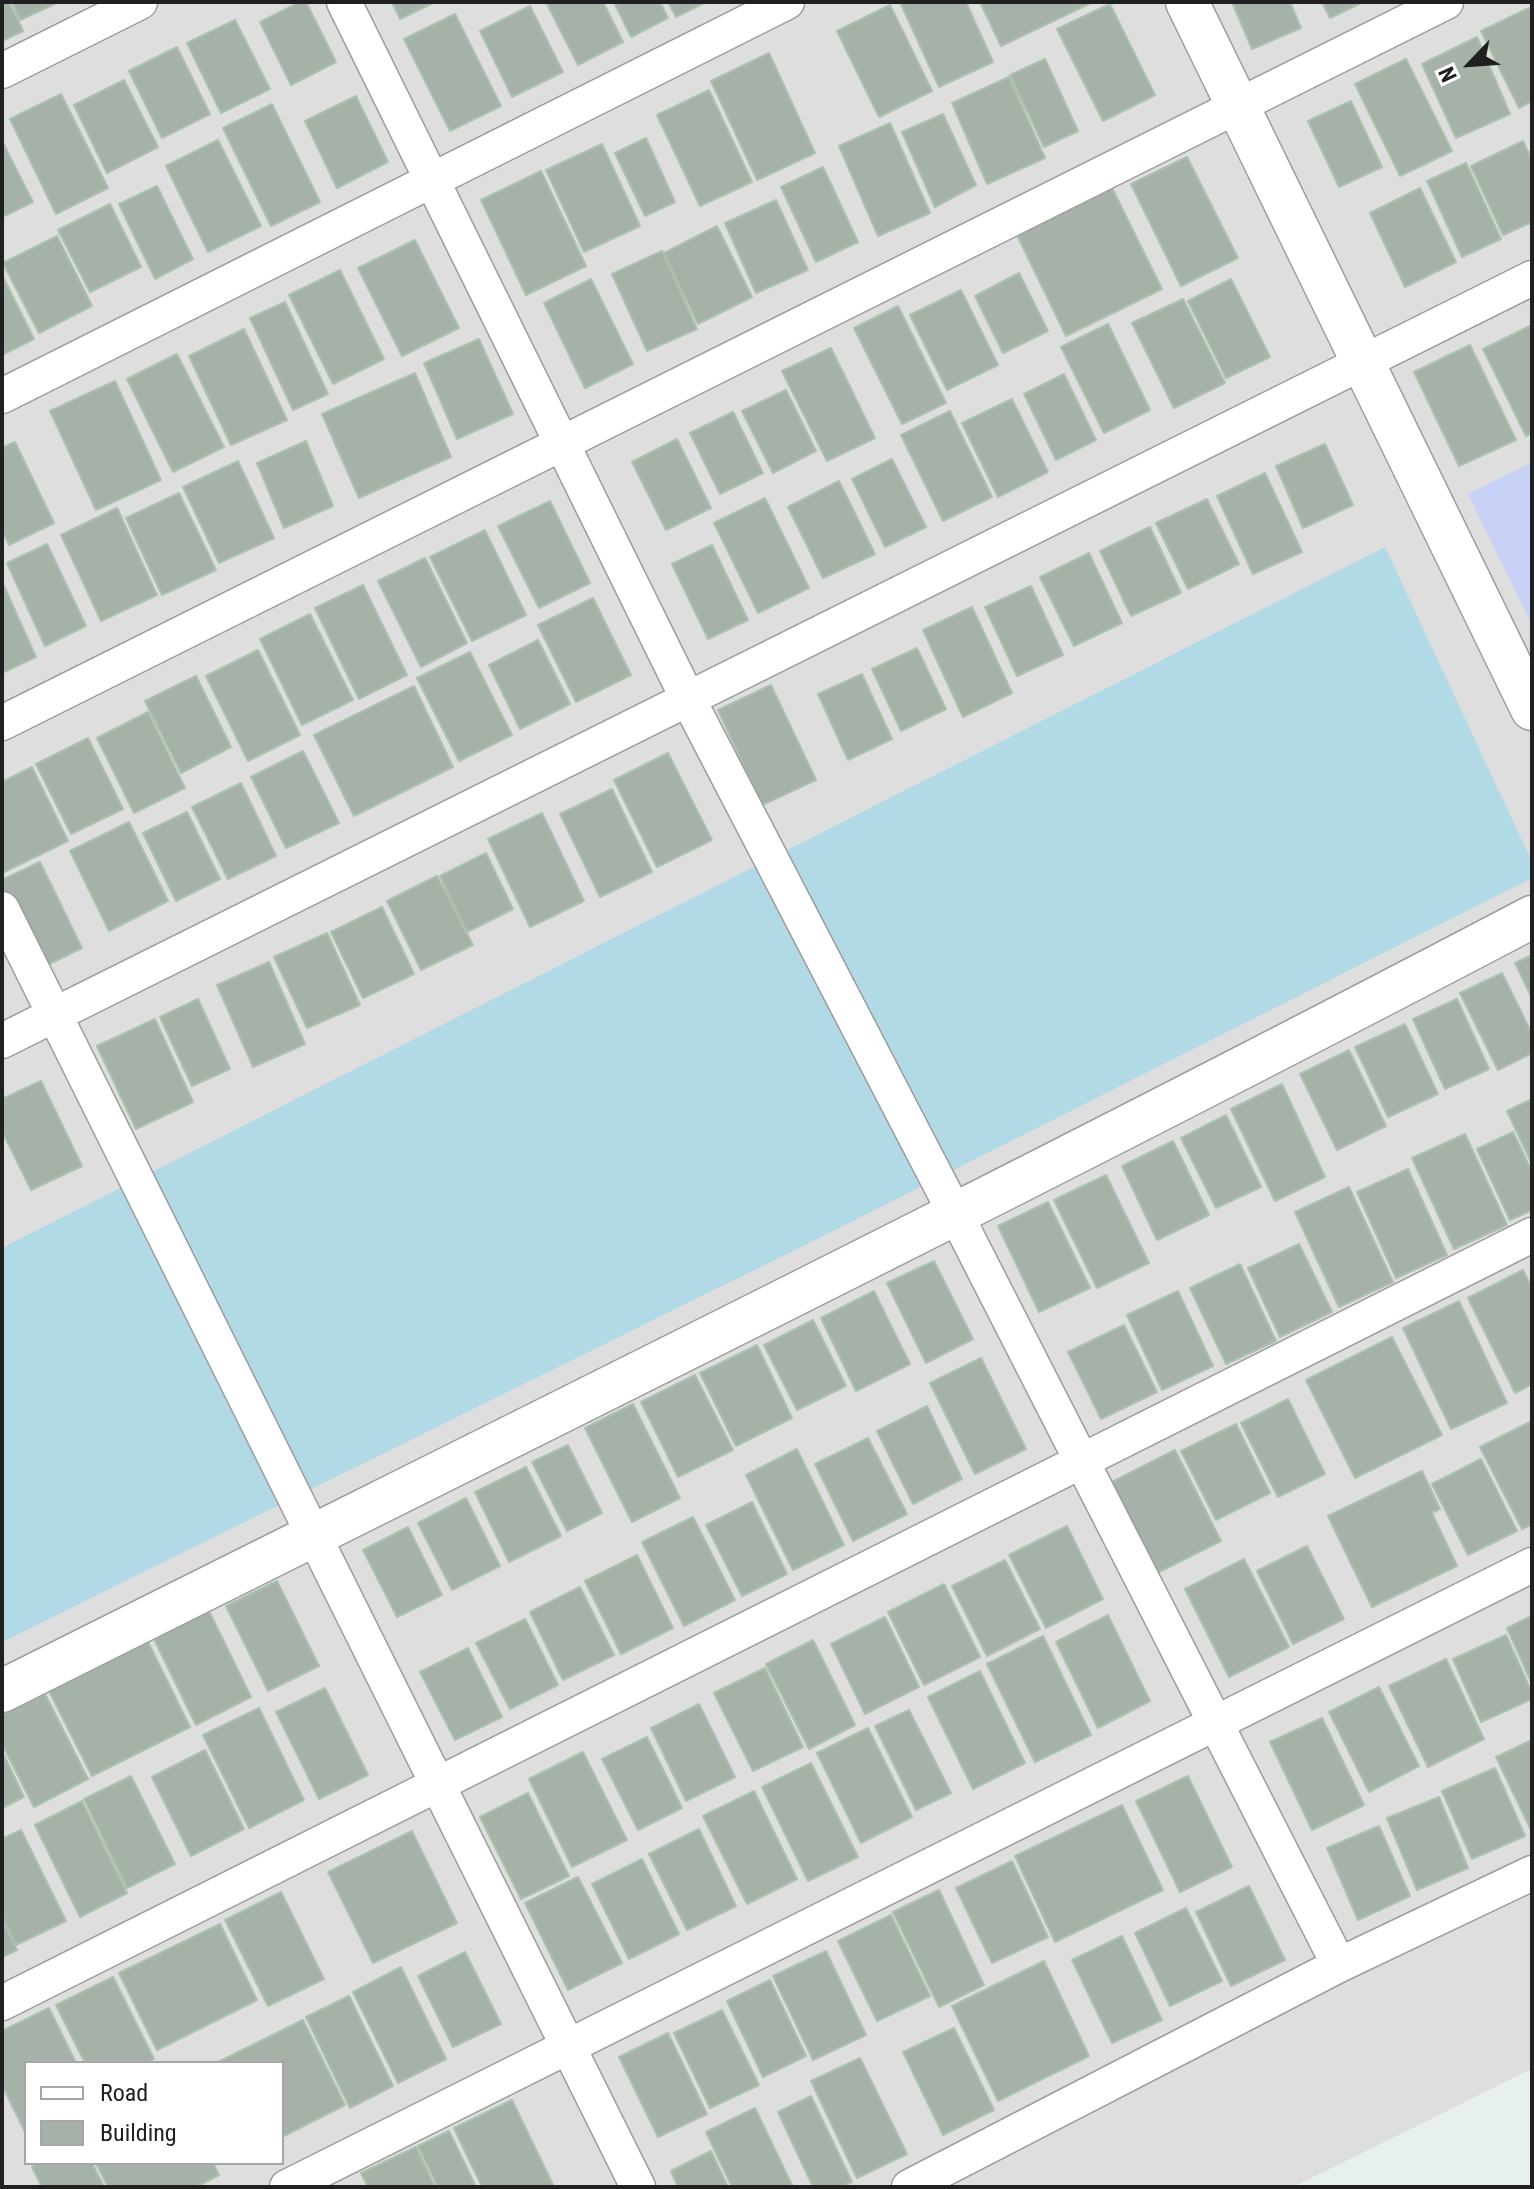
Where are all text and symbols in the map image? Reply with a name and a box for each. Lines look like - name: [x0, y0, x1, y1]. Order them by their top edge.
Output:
- north arrow: [1430, 24, 1510, 104]
- text: N: [1434, 63, 1462, 86]
- legend: [24, 2061, 284, 2165]
- text: Road: [100, 2079, 148, 2107]
- text: Building: [100, 2119, 177, 2147]

